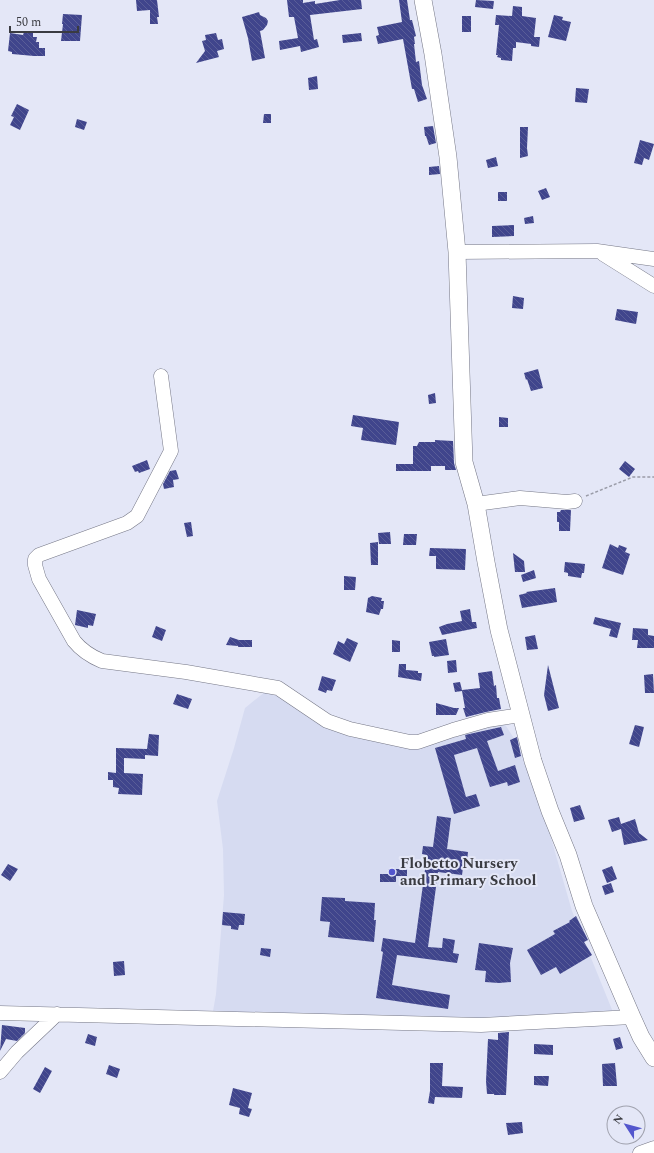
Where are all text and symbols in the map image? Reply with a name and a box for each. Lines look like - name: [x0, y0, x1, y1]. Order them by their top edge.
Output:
- scale bar: [10, 8, 78, 34]
- text: 50 m: [16, 13, 41, 32]
- place label: Flobetto Nursery and Primary School: [400, 852, 537, 892]
- marker: Flobetto Nursery and Primary School: [387, 867, 397, 877]
- north arrow: [606, 1105, 646, 1145]
- text: N: [609, 1111, 628, 1128]

